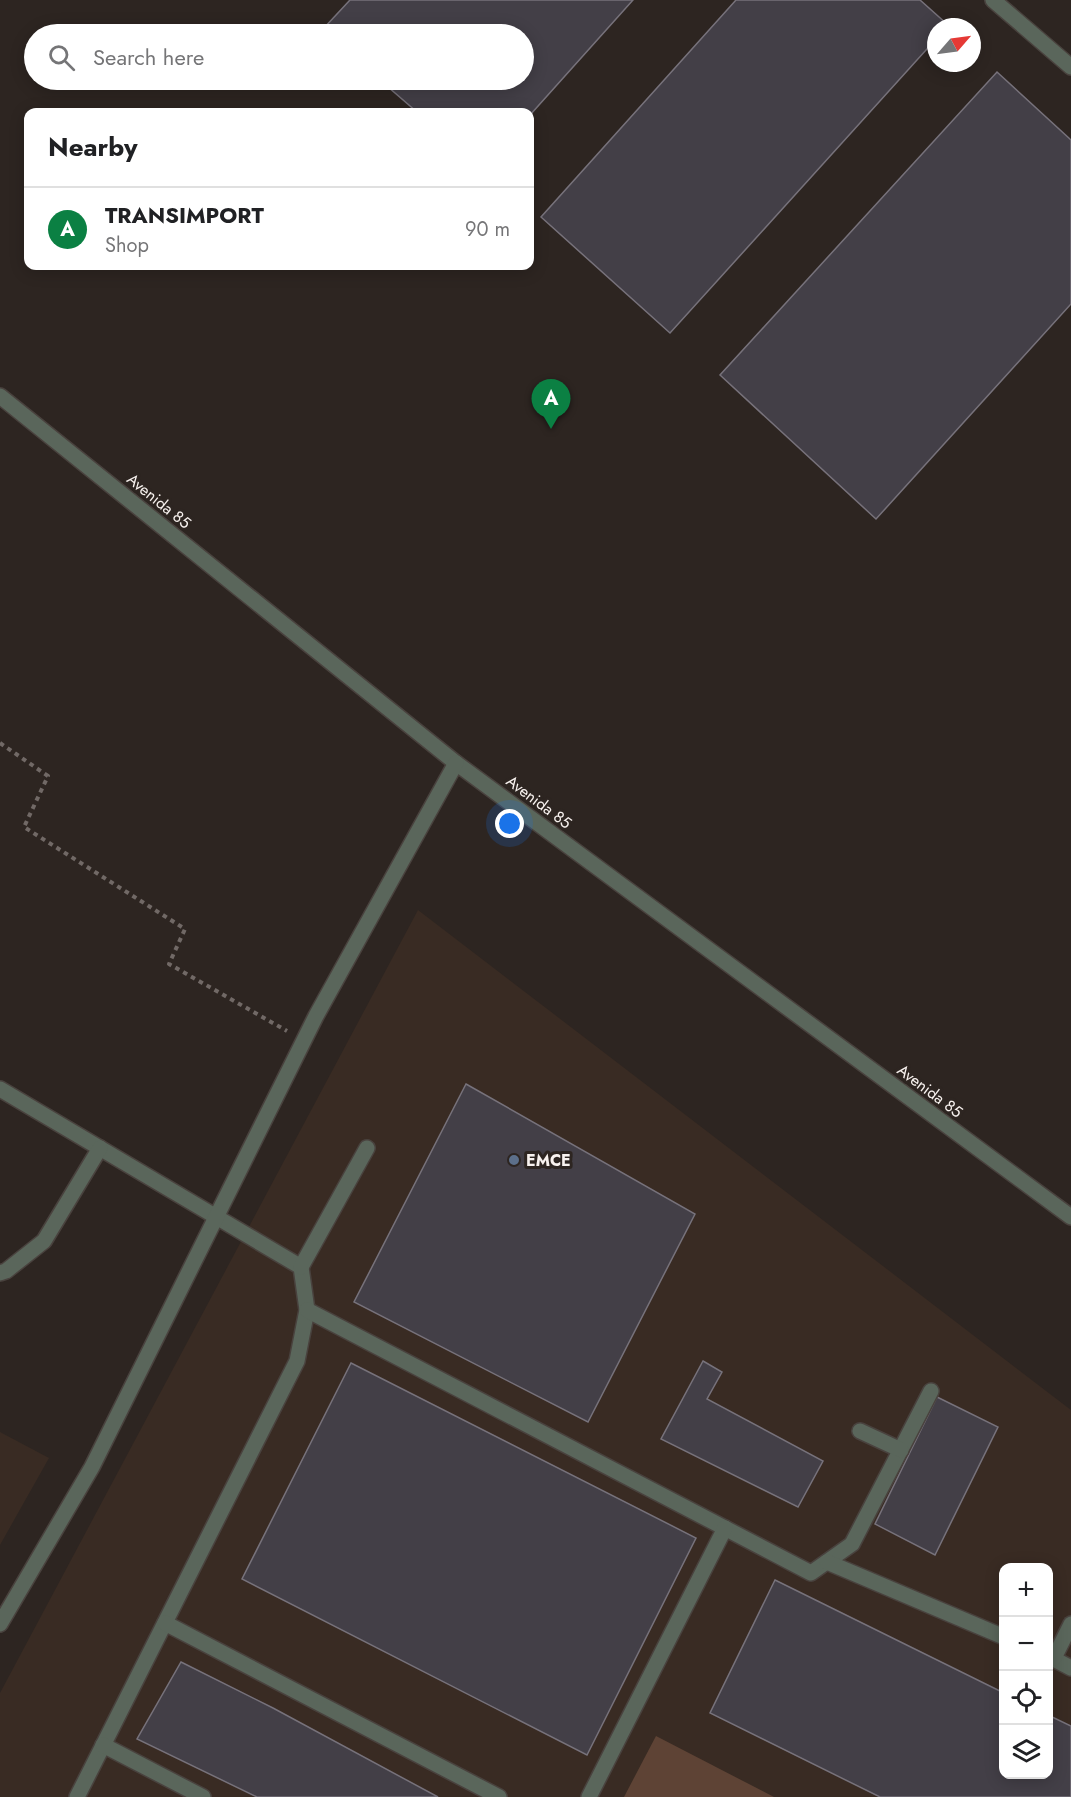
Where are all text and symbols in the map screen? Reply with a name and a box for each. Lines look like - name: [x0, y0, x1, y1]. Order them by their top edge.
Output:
- north arrow: [927, 18, 981, 72]
- search box: [24, 24, 534, 90]
- icon: search: [45, 41, 78, 74]
- text: Search here: [93, 41, 204, 73]
- text: Nearby: [48, 128, 137, 166]
- text: TRANSIMPORT: [105, 199, 264, 231]
- text: A: [60, 215, 75, 244]
- text: 90 m: [465, 215, 510, 244]
- text: Shop: [105, 231, 149, 260]
- pin: A: [532, 380, 570, 429]
- street label: Avenida 85: [122, 468, 196, 534]
- street label: Avenida 85: [501, 770, 577, 834]
- your location: [495, 809, 524, 838]
- street label: Avenida 85: [892, 1059, 968, 1123]
- place label: EMCE: [526, 1149, 571, 1172]
- marker: EMCE: [507, 1153, 521, 1167]
- map controls: [999, 1563, 1053, 1779]
- button: +: [999, 1563, 1053, 1617]
- button: −: [999, 1617, 1053, 1671]
- button: locate: [999, 1671, 1053, 1725]
- button: layers: [999, 1725, 1053, 1779]

